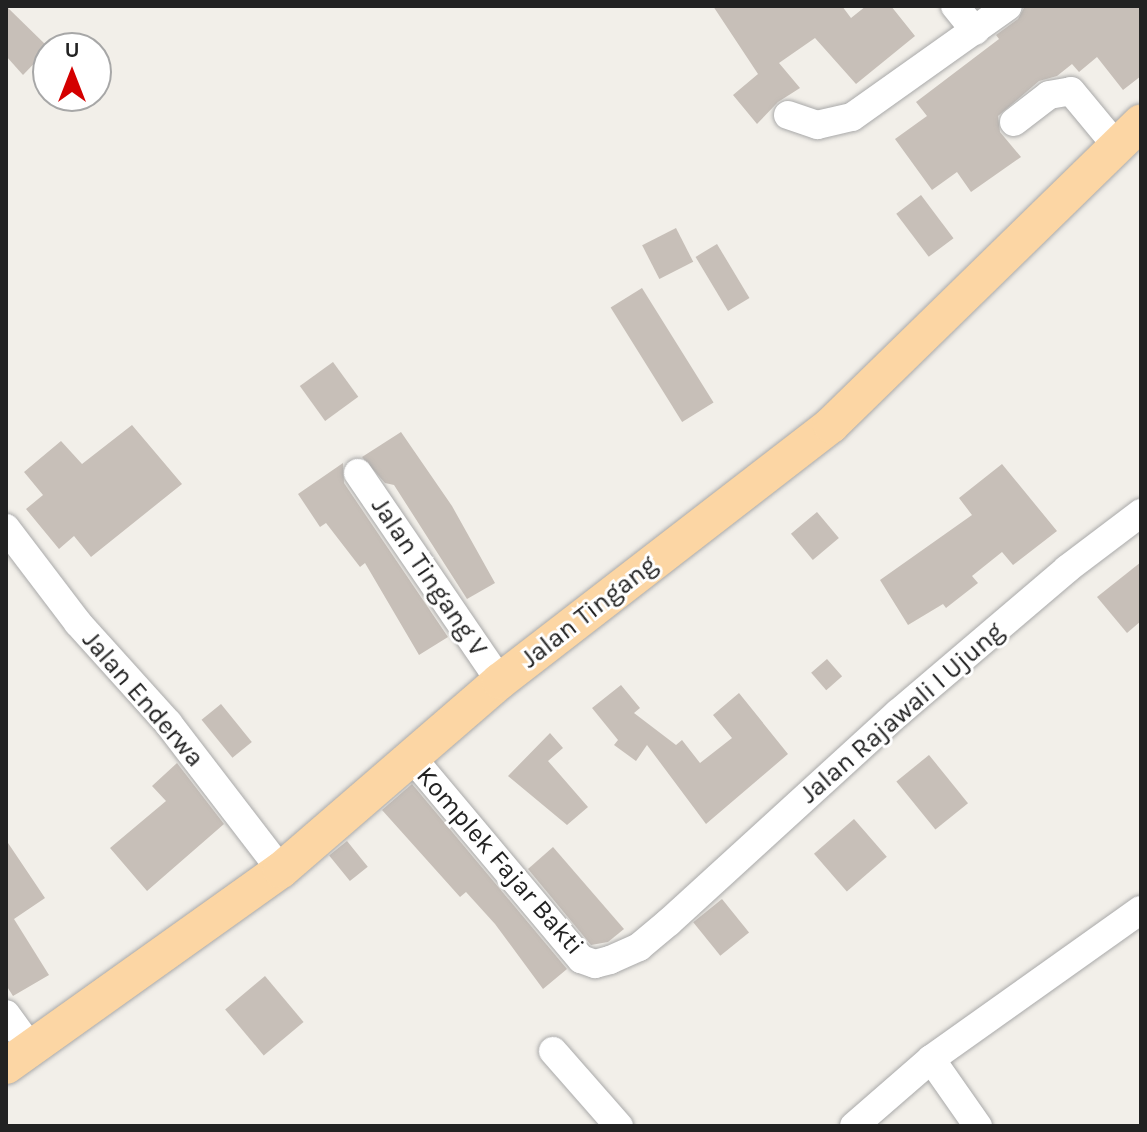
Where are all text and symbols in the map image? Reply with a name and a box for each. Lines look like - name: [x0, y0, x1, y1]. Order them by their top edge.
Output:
- north arrow: [32, 32, 112, 112]
- text: U: [64, 37, 80, 63]
- street label: Jalan Tingang V: [364, 492, 494, 662]
- street label: Jalan Tingang: [515, 549, 663, 675]
- street label: Jalan Rajawali I Ujung: [794, 616, 1010, 810]
- street label: Jalan Enderwa: [76, 625, 210, 773]
- street label: Komplek Fajar Bakti: [410, 761, 590, 961]

